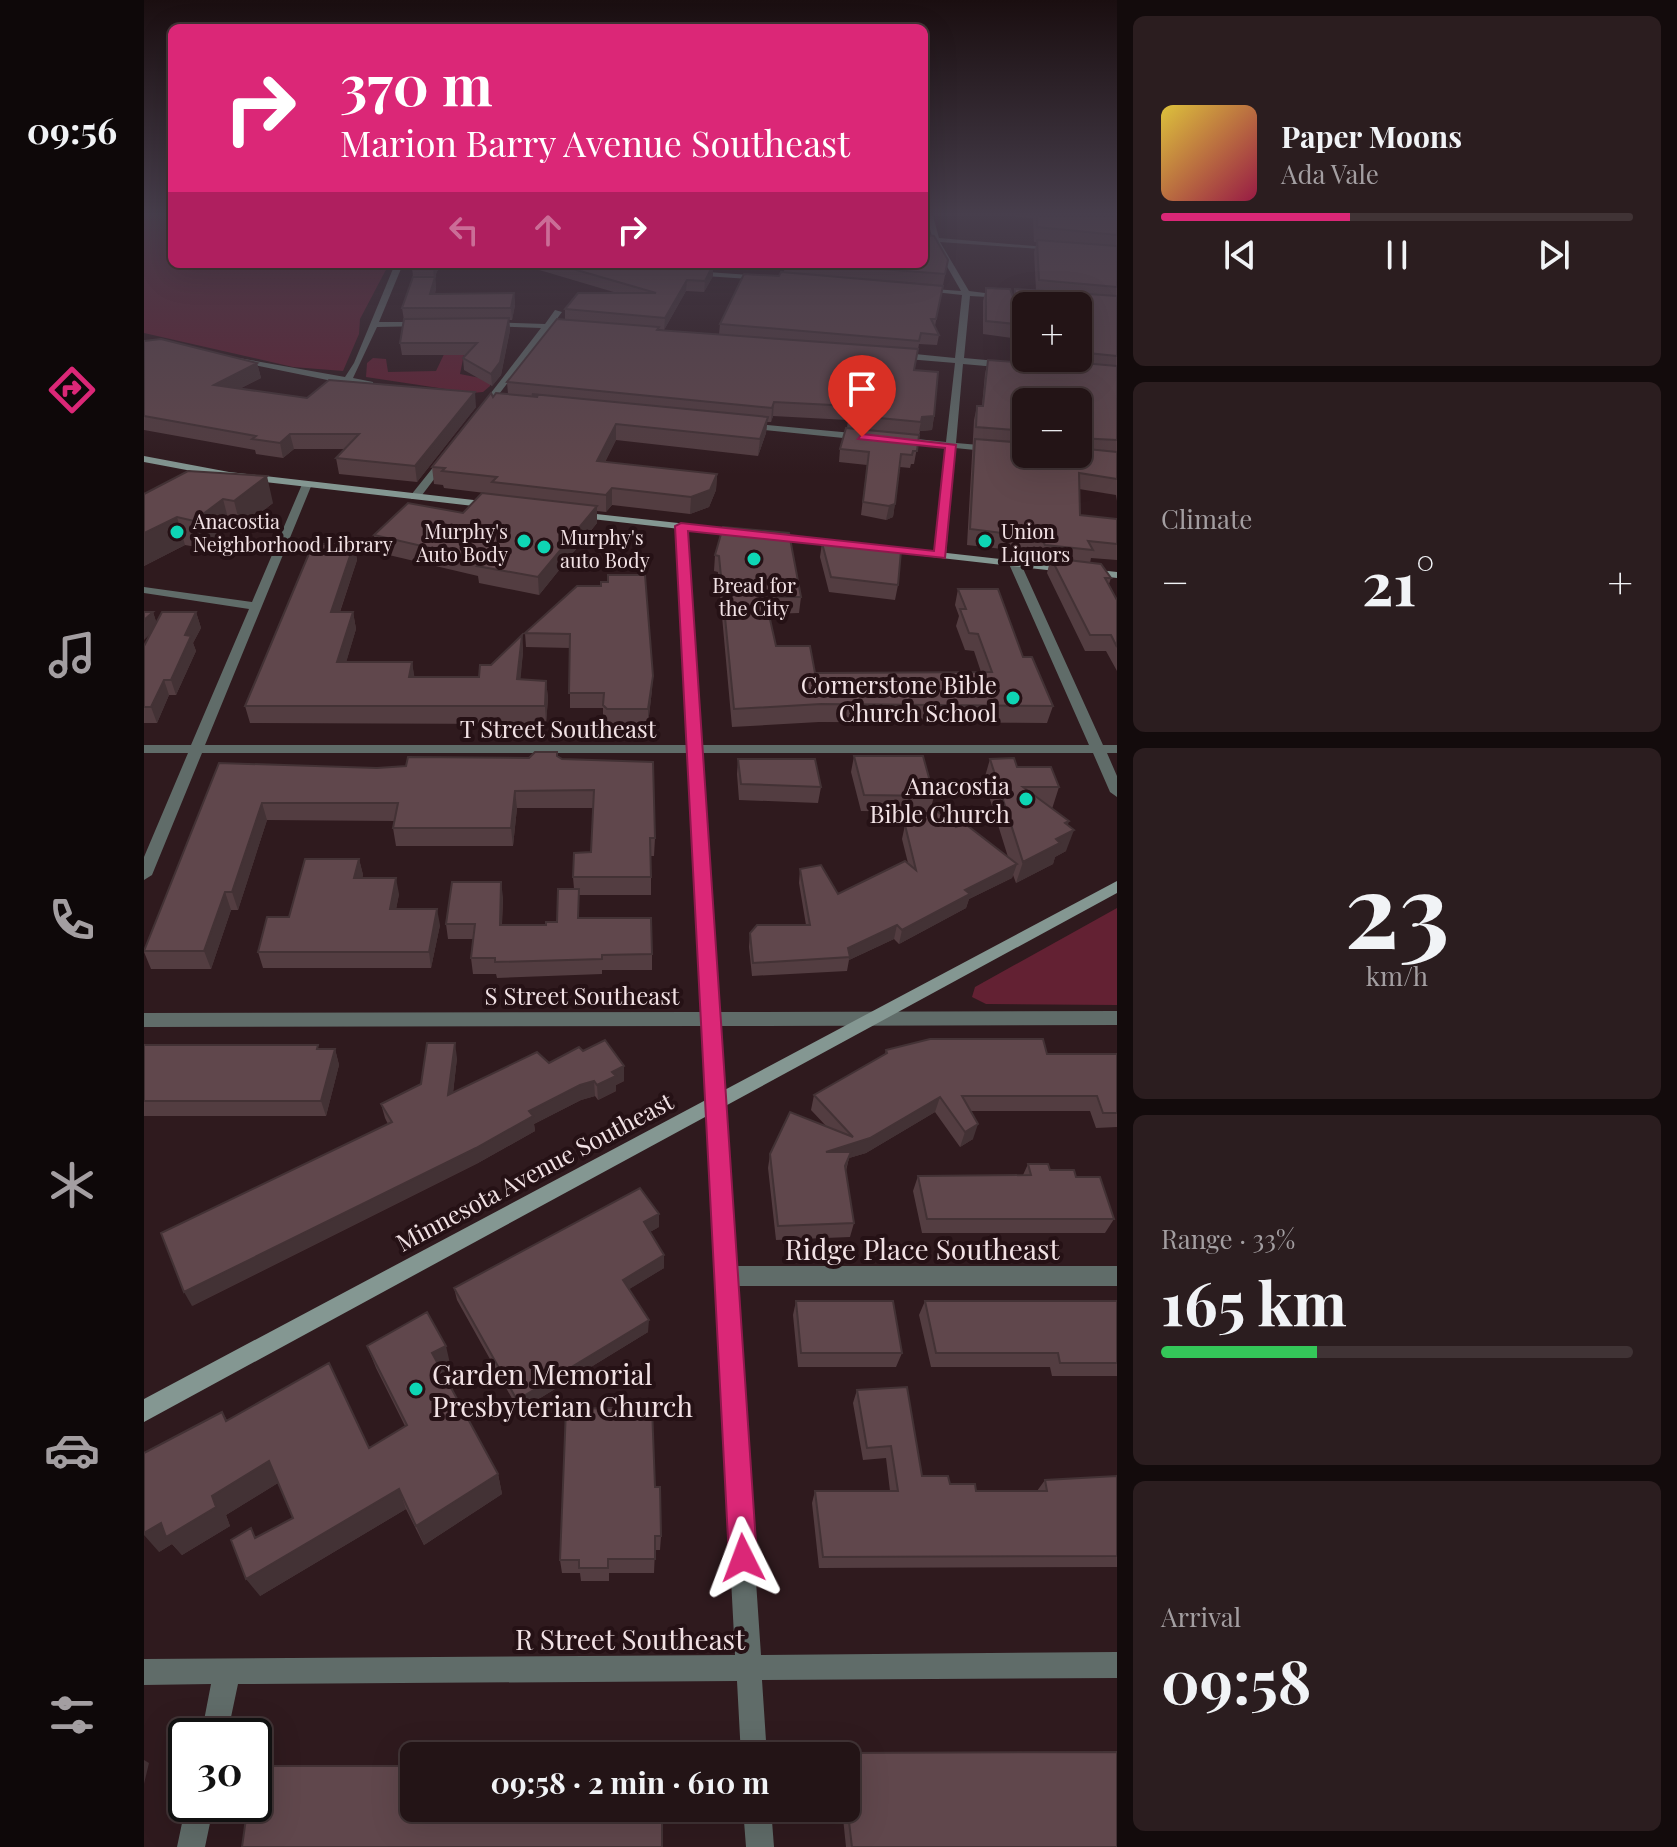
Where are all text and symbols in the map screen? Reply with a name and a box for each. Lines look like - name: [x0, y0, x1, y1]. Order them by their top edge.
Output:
- text: 370 m: [340, 46, 493, 121]
- icon: right: [208, 56, 312, 160]
- text: 09:56: [27, 105, 117, 153]
- text: Paper Moons: [1281, 116, 1462, 156]
- text: Marion Barry Avenue Southeast: [340, 118, 850, 166]
- text: Ada Vale: [1281, 156, 1379, 191]
- icon: left: [442, 208, 486, 252]
- icon: ahead: [526, 208, 570, 252]
- icon: right: [610, 208, 654, 252]
- icon: previous: [1218, 233, 1262, 277]
- icon: pause: [1375, 233, 1419, 277]
- icon: next: [1532, 233, 1576, 277]
- map controls: [1012, 292, 1092, 468]
- button: +: [1012, 292, 1092, 372]
- pin: [828, 355, 896, 437]
- icon: directions: [44, 362, 100, 418]
- icon: arrive: [840, 367, 884, 411]
- button: −: [1012, 388, 1092, 468]
- text: Climate: [1161, 501, 1252, 536]
- place label: Anacostia Neighborhood Library: [192, 507, 393, 557]
- place label: Murphy's Auto Body: [415, 517, 508, 567]
- place label: Union Liquors: [1001, 517, 1070, 567]
- marker: Anacostia Neighborhood Library: [168, 523, 186, 541]
- place label: Murphy's auto Body: [560, 523, 650, 573]
- marker: Murphy's Auto Body: [515, 532, 533, 550]
- marker: Union Liquors: [976, 532, 994, 550]
- marker: Murphy's auto Body: [535, 538, 553, 556]
- text: 21°: [1362, 541, 1435, 621]
- marker: Bread for the City: [745, 550, 763, 568]
- text: −: [1161, 551, 1189, 610]
- text: +: [1607, 551, 1633, 610]
- place label: Bread for the City: [712, 571, 796, 621]
- icon: music: [44, 627, 100, 683]
- place label: Cornerstone Bible Church School: [801, 668, 997, 728]
- marker: Cornerstone Bible Church School: [1004, 689, 1022, 707]
- street label: T Street Southeast: [460, 712, 657, 744]
- place label: Anacostia Bible Church: [870, 769, 1010, 829]
- marker: Anacostia Bible Church: [1017, 790, 1035, 808]
- text: 23: [1344, 836, 1450, 975]
- icon: phone: [44, 892, 100, 948]
- text: km/h: [1366, 958, 1428, 993]
- street label: S Street Southeast: [485, 979, 680, 1011]
- street label: Minnesota Avenue Southeast: [390, 1084, 678, 1258]
- icon: climate: [44, 1157, 100, 1213]
- text: Range · 33%: [1161, 1221, 1295, 1256]
- street label: Ridge Place Southeast: [785, 1230, 1060, 1267]
- text: 165 km: [1161, 1261, 1347, 1341]
- place label: Garden Memorial Presbyterian Church: [432, 1355, 693, 1424]
- marker: Garden Memorial Presbyterian Church: [407, 1380, 425, 1398]
- icon: car: [44, 1422, 100, 1478]
- position arrow: [701, 1516, 785, 1600]
- text: Arrival: [1161, 1599, 1241, 1634]
- street label: R Street Southeast: [515, 1620, 746, 1657]
- text: 09:58: [1161, 1639, 1311, 1719]
- icon: filters: [44, 1687, 100, 1743]
- speed limit sign: 30: [168, 1718, 272, 1822]
- text: 09:58 · 2 min · 610 m: [491, 1762, 769, 1802]

